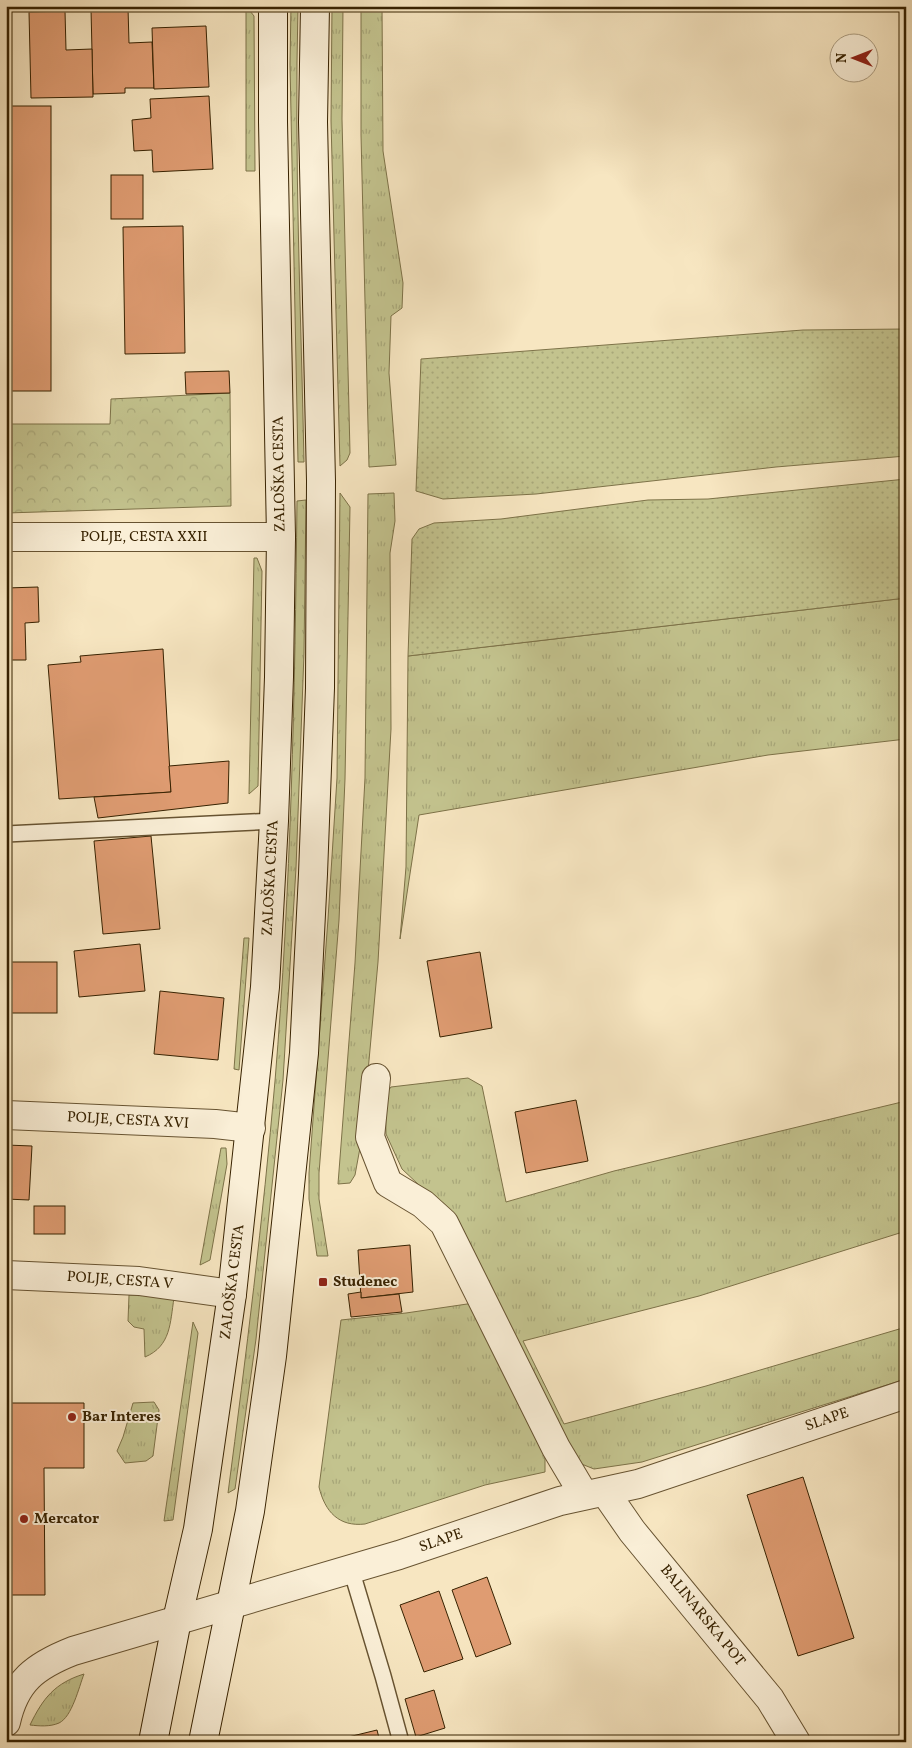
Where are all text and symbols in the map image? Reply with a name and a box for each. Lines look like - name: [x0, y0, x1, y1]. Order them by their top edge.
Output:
- north arrow: [830, 32, 880, 82]
- text: N: [833, 53, 852, 63]
- street label: ZALOŠKA CESTA: [268, 415, 292, 532]
- street label: POLJE, CESTA XXII: [80, 527, 208, 548]
- street label: ZALOŠKA CESTA: [257, 819, 285, 937]
- street label: POLJE, CESTA XVI: [66, 1107, 190, 1135]
- street label: ZALOŠKA CESTA: [215, 1223, 251, 1341]
- street label: POLJE, CESTA V: [66, 1267, 174, 1295]
- place label: Studenec: [333, 1272, 397, 1293]
- marker: Studenec: [317, 1276, 329, 1288]
- street label: SLAPE: [802, 1403, 852, 1437]
- place label: Bar Interes: [82, 1407, 161, 1428]
- marker: Bar Interes: [66, 1411, 78, 1423]
- place label: Mercator: [34, 1509, 99, 1530]
- marker: Mercator: [18, 1513, 30, 1525]
- street label: SLAPE: [416, 1524, 466, 1558]
- street label: BALINARSKA POT: [654, 1561, 750, 1671]

